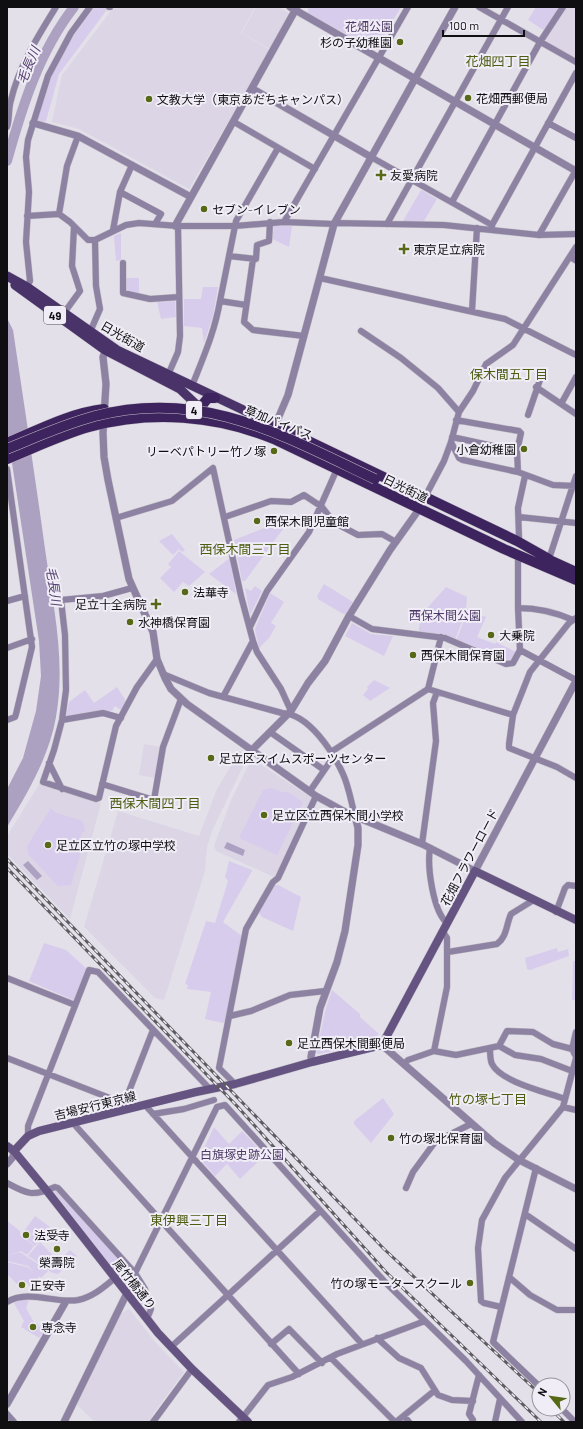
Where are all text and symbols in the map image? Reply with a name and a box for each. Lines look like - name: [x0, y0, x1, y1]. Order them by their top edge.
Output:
- scale bar: [443, 12, 524, 38]
- text: 100 m: [449, 18, 479, 32]
- park label: 花畑公園: [345, 19, 393, 33]
- place label: 杉の子幼稚園: [320, 35, 392, 49]
- marker: 杉の子幼稚園: [395, 37, 405, 47]
- water label: 毛長川: [13, 42, 44, 86]
- district label: 花畑四丁目: [465, 53, 531, 69]
- place label: 花畑西郵便局: [476, 91, 548, 105]
- place label: 文教大学（東京あだちキャンパス）: [157, 92, 349, 106]
- marker: 花畑西郵便局: [463, 93, 473, 103]
- marker: 文教大学（東京あだちキャンパス）: [144, 94, 154, 104]
- place label: 友愛病院: [390, 168, 438, 182]
- marker: 友愛病院: [375, 169, 387, 181]
- place label: セブン-イレブン: [212, 202, 301, 216]
- marker: セブン-イレブン: [199, 204, 209, 214]
- place label: 東京足立病院: [413, 242, 485, 256]
- marker: 東京足立病院: [398, 243, 410, 255]
- road number: 49: [44, 306, 66, 324]
- street label: 日光街道: [99, 318, 147, 354]
- district label: 保木間五丁目: [470, 366, 548, 382]
- road number: 4: [186, 401, 202, 419]
- street label: 草加バイパス: [243, 402, 315, 442]
- place label: 小倉幼稚園: [456, 442, 516, 456]
- place label: リーベパトリー竹ノ塚: [146, 444, 266, 458]
- marker: 小倉幼稚園: [519, 444, 529, 454]
- marker: リーベパトリー竹ノ塚: [269, 446, 279, 456]
- street label: 日光街道: [381, 471, 431, 505]
- place label: 西保木間児童館: [265, 514, 349, 528]
- marker: 西保木間児童館: [252, 516, 262, 526]
- district label: 西保木間三丁目: [199, 541, 291, 557]
- water label: 毛長川: [43, 566, 65, 608]
- place label: 法華寺: [193, 585, 229, 599]
- marker: 法華寺: [180, 587, 190, 597]
- place label: 足立十全病院: [75, 597, 147, 611]
- marker: 足立十全病院: [150, 598, 162, 610]
- park label: 西保木間公園: [409, 608, 481, 622]
- place label: 水神橋保育園: [138, 615, 210, 629]
- marker: 水神橋保育園: [125, 617, 135, 627]
- place label: 大乗院: [499, 628, 535, 642]
- marker: 大乗院: [486, 630, 496, 640]
- place label: 西保木間保育園: [421, 648, 505, 662]
- marker: 西保木間保育園: [408, 650, 418, 660]
- place label: 足立区スイムスポーツセンター: [219, 751, 387, 765]
- marker: 足立区スイムスポーツセンター: [206, 753, 216, 763]
- district label: 西保木間四丁目: [109, 795, 201, 811]
- street label: 花畑フラワーロード: [437, 806, 501, 908]
- place label: 足立区立西保木間小学校: [272, 808, 404, 822]
- marker: 足立区立西保木間小学校: [259, 810, 269, 820]
- place label: 足立区立竹の塚中学校: [56, 838, 176, 852]
- marker: 足立区立竹の塚中学校: [43, 840, 53, 850]
- place label: 足立西保木間郵便局: [297, 1036, 405, 1050]
- marker: 足立西保木間郵便局: [284, 1038, 294, 1048]
- street label: 吉場安行東京線: [53, 1088, 137, 1122]
- district label: 竹の塚七丁目: [449, 1091, 527, 1107]
- place label: 竹の塚北保育園: [399, 1131, 483, 1145]
- marker: 竹の塚北保育園: [386, 1133, 396, 1143]
- park label: 白旗塚史跡公園: [200, 1147, 284, 1161]
- district label: 東伊興三丁目: [150, 1212, 228, 1228]
- place label: 法受寺: [34, 1228, 70, 1242]
- marker: 法受寺: [21, 1230, 31, 1240]
- marker: 榮壽院: [52, 1244, 62, 1254]
- place label: 榮壽院: [39, 1255, 75, 1269]
- street label: 尾竹橋通り: [111, 1256, 159, 1312]
- place label: 竹の塚モータースクール: [331, 1276, 462, 1290]
- place label: 正安寺: [30, 1278, 66, 1292]
- marker: 竹の塚モータースクール: [465, 1278, 475, 1288]
- marker: 正安寺: [17, 1280, 27, 1290]
- place label: 専念寺: [41, 1320, 77, 1334]
- marker: 専念寺: [28, 1322, 38, 1332]
- north arrow: [531, 1377, 571, 1417]
- text: N: [534, 1386, 549, 1398]

